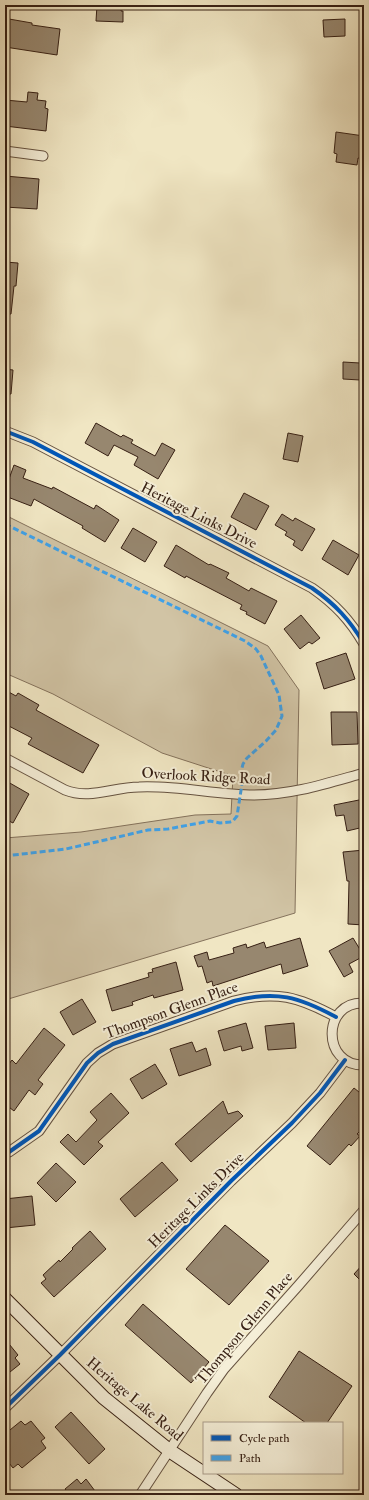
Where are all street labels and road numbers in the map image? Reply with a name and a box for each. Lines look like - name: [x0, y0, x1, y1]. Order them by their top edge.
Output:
- street label: Heritage Links Drive: [137, 478, 260, 553]
- street label: Overlook Ridge Road: [141, 764, 272, 789]
- street label: Thompson Glenn Place: [102, 977, 241, 1044]
- street label: Heritage Links Drive: [144, 1148, 248, 1252]
- street label: Thompson Glenn Place: [192, 1268, 298, 1389]
- street label: Heritage Lake Road: [82, 1353, 187, 1446]

